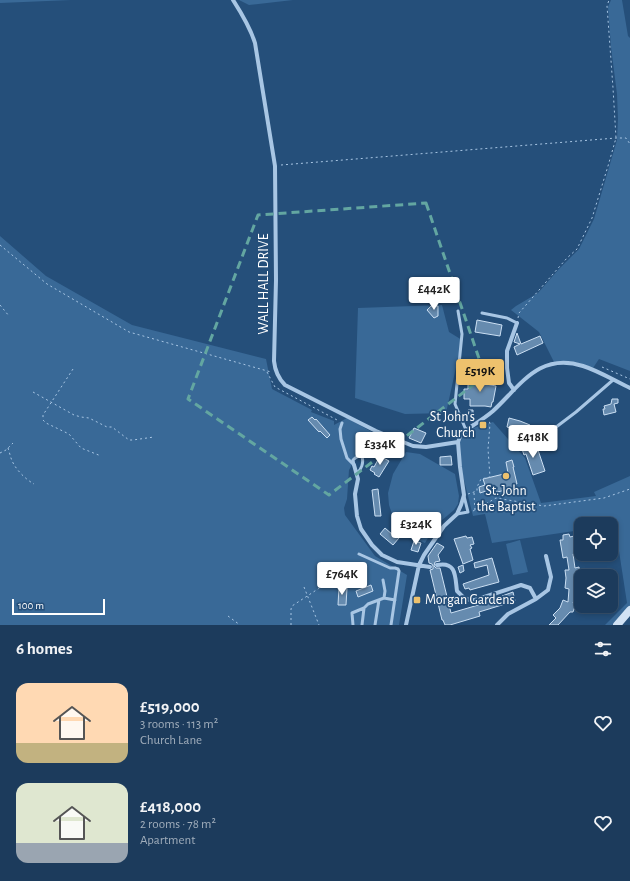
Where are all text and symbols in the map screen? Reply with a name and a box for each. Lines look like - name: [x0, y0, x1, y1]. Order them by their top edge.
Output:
- street label: WALL HALL DRIVE: [257, 233, 271, 334]
- pin: £442K: [406, 277, 462, 311]
- text: £442K: [418, 283, 450, 296]
- pin: £519K: [452, 359, 508, 393]
- text: £519K: [465, 365, 495, 378]
- place label: St John's Church: [430, 410, 475, 440]
- marker: St John's Church: [478, 420, 488, 430]
- pin: £418K: [505, 425, 561, 459]
- text: £418K: [517, 431, 549, 444]
- pin: £334K: [352, 432, 408, 466]
- text: £334K: [364, 438, 396, 451]
- marker: St. John the Baptist: [501, 471, 511, 481]
- place label: St. John the Baptist: [476, 484, 536, 514]
- pin: £324K: [388, 512, 444, 546]
- map controls: [574, 517, 618, 613]
- button: locate: [574, 517, 618, 561]
- text: £324K: [400, 518, 432, 531]
- pin: £764K: [314, 562, 370, 596]
- text: £764K: [326, 568, 358, 581]
- button: layers: [574, 569, 618, 613]
- place label: Morgan Gardens: [425, 593, 515, 607]
- marker: Morgan Gardens: [412, 595, 422, 605]
- scale bar: [12, 597, 105, 616]
- text: 100 m: [18, 600, 44, 611]
- icon: filters: [592, 638, 614, 660]
- text: 6 homes: [16, 640, 72, 657]
- text: £519,000: [140, 698, 200, 715]
- icon: home: [48, 699, 96, 747]
- icon: heart: [592, 712, 614, 734]
- text: 3 rooms · 113 m²: [140, 718, 218, 731]
- text: Church Lane: [140, 734, 202, 747]
- text: £418,000: [140, 798, 201, 815]
- icon: home: [48, 799, 96, 847]
- icon: heart: [592, 812, 614, 834]
- text: 2 rooms · 78 m²: [140, 818, 216, 831]
- text: Apartment: [140, 834, 195, 847]

